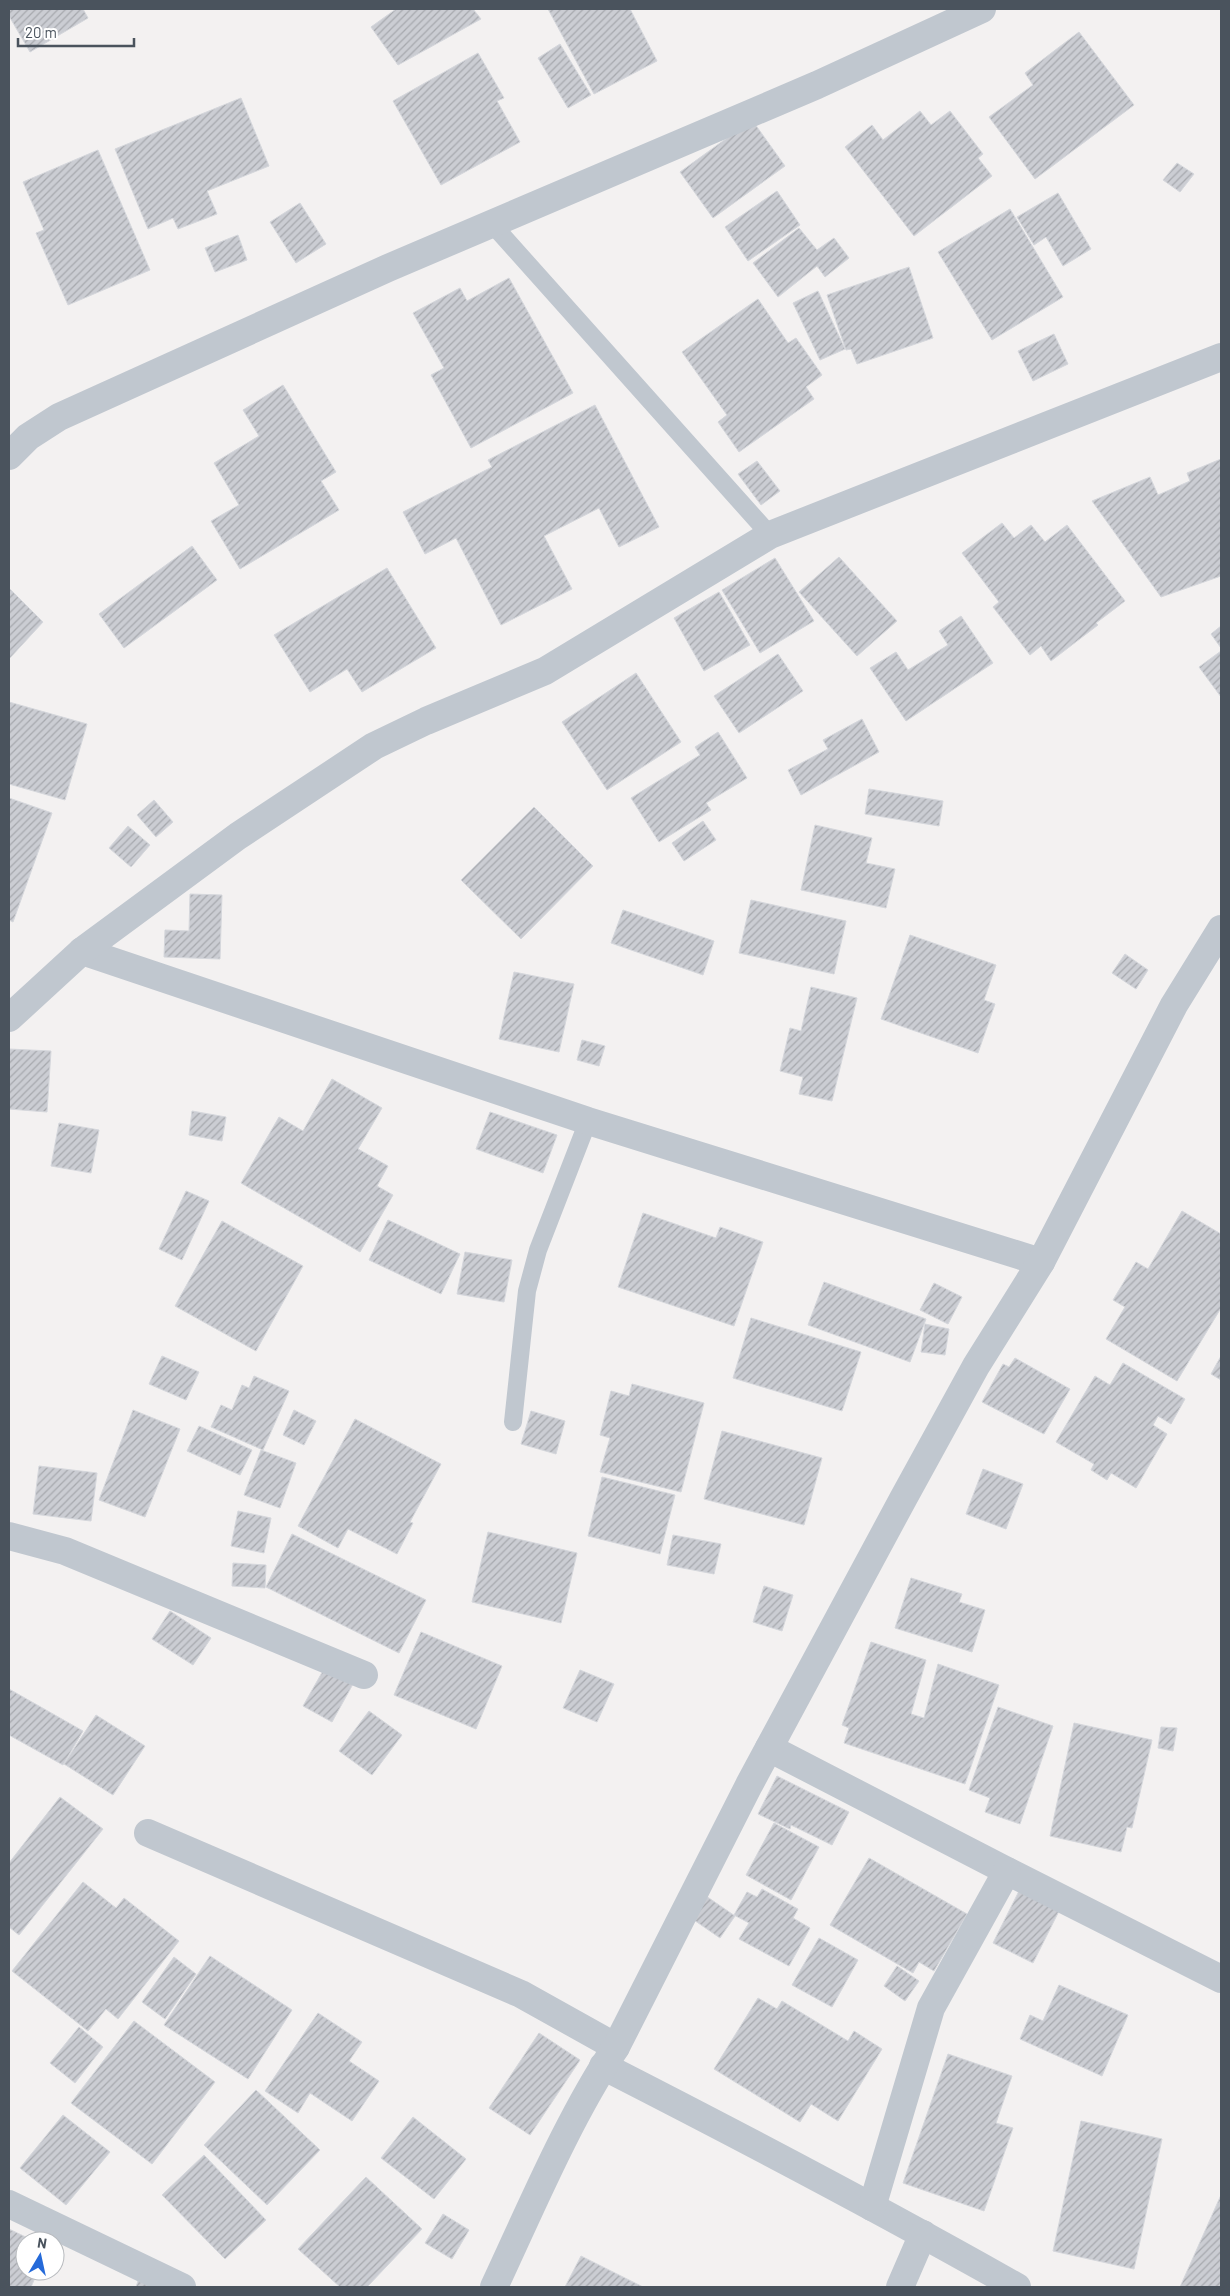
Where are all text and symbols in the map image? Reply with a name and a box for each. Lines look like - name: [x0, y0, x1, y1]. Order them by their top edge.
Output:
- scale bar: [18, 15, 134, 47]
- text: 20 m: [25, 23, 57, 41]
- north arrow: [15, 2231, 65, 2281]
- text: N: [36, 2234, 48, 2252]

